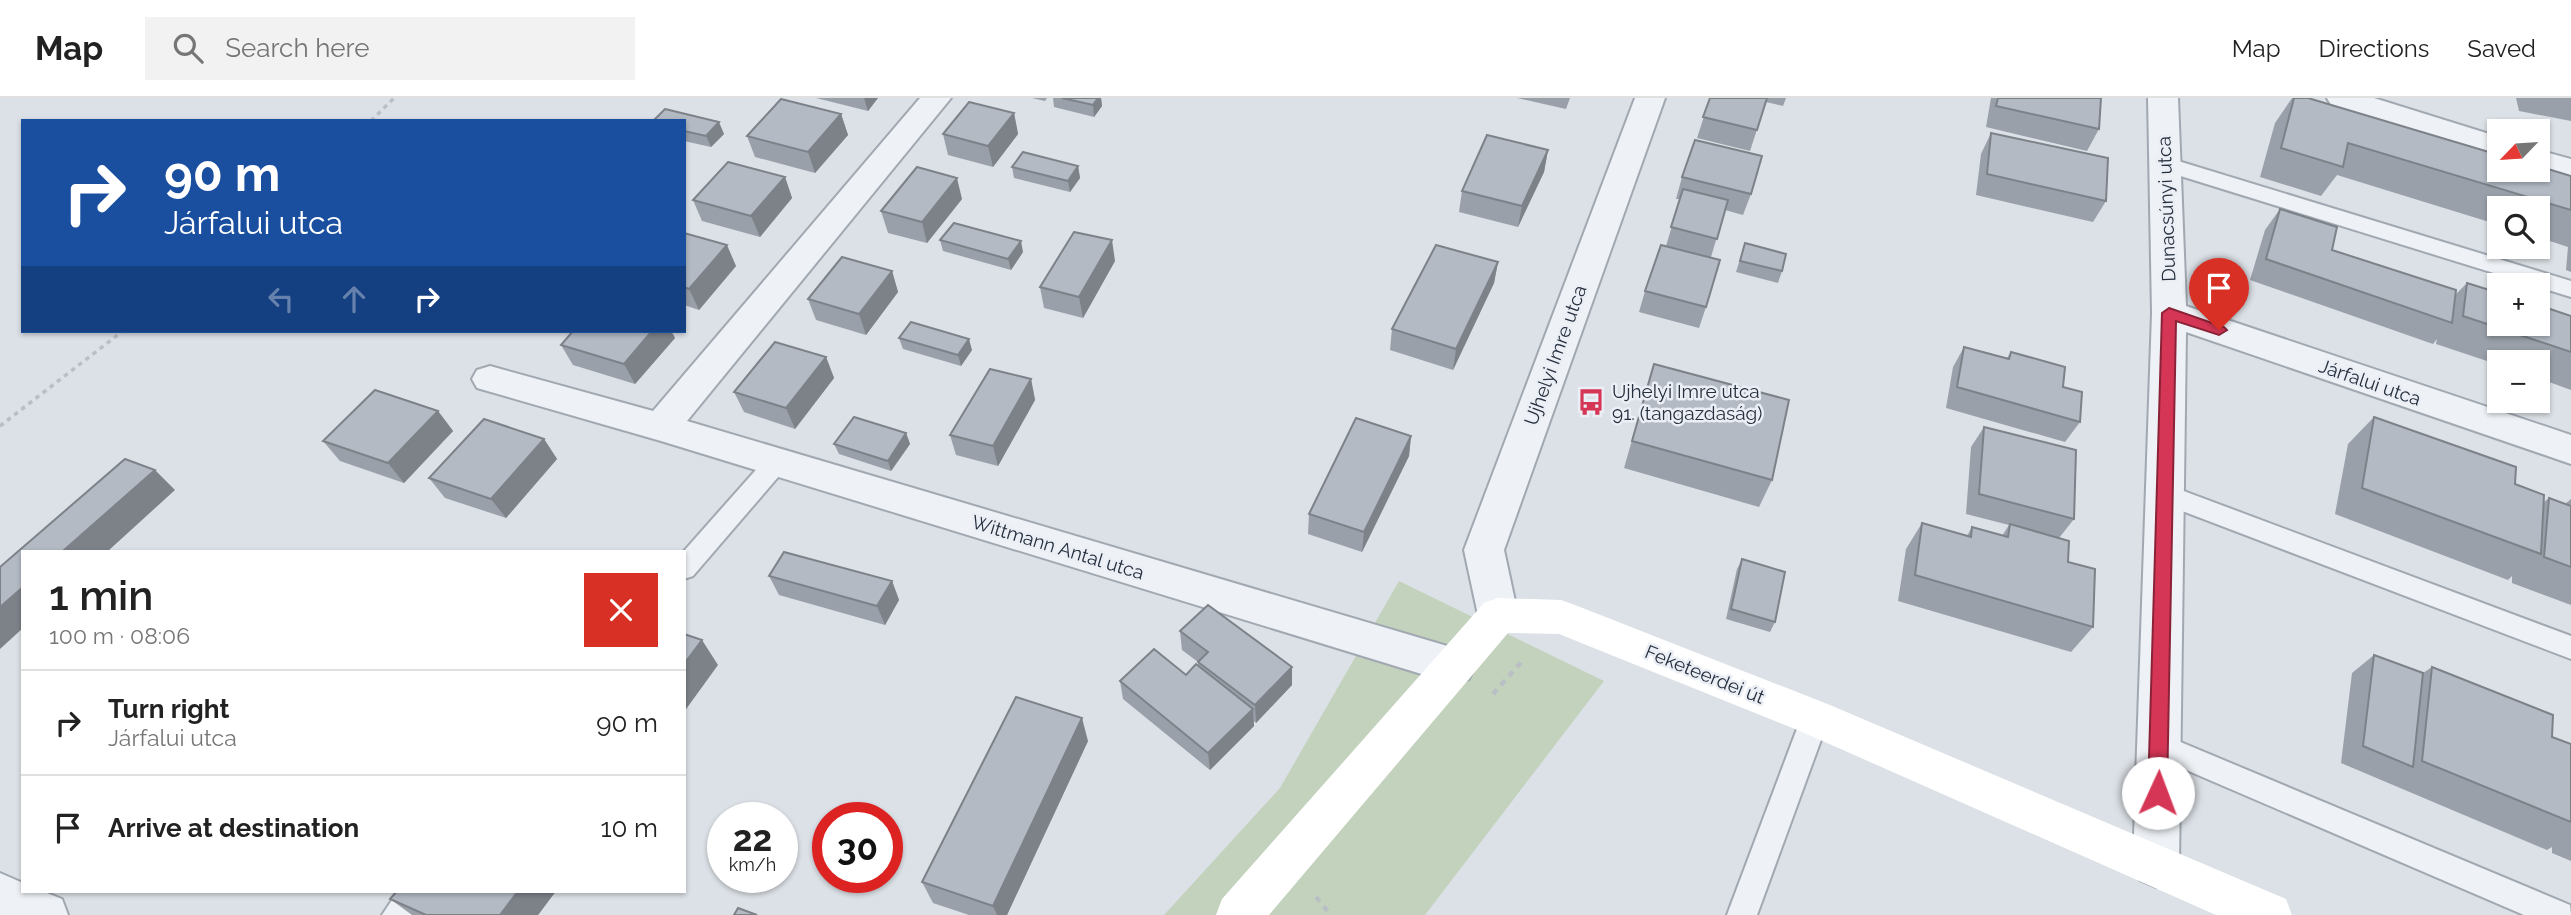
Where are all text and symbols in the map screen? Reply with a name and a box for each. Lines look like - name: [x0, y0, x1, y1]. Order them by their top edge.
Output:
- search box: [145, 17, 635, 80]
- text: Map: [35, 29, 103, 68]
- icon: search: [169, 29, 207, 67]
- text: Search here: [225, 33, 370, 63]
- text: Map: [2232, 34, 2281, 63]
- text: Directions: [2319, 34, 2429, 63]
- text: Saved: [2467, 34, 2536, 63]
- north arrow: [2487, 119, 2550, 182]
- map controls: [2487, 119, 2550, 413]
- street label: Dunacsúnyi utca: [2152, 136, 2180, 282]
- text: 90 m: [164, 145, 280, 202]
- icon: right: [49, 147, 140, 238]
- button: search: [2487, 196, 2550, 259]
- text: Járfalui utca: [164, 204, 343, 241]
- pin: [2189, 258, 2249, 330]
- icon: arrive: [2200, 269, 2238, 307]
- button: +: [2487, 273, 2550, 336]
- icon: left: [262, 280, 300, 318]
- icon: ahead: [335, 280, 373, 318]
- icon: right: [408, 280, 446, 318]
- street label: Ujhelyi Imre utca: [1519, 282, 1591, 428]
- button: −: [2487, 350, 2550, 413]
- street label: Járfalui utca: [2316, 354, 2424, 410]
- place label: Ujhelyi Imre utca 91. (tangazdaság): [1612, 380, 1762, 424]
- bus stop icon: Ujhelyi Imre utca 91. (tangazdaság): [1576, 387, 1606, 417]
- street label: Wittmann Antal utca: [969, 510, 1147, 584]
- text: 1 min: [49, 571, 153, 620]
- button: close: [584, 573, 658, 647]
- text: 100 m · 08:06: [49, 622, 190, 649]
- street label: Feketeerdei út: [1642, 640, 1769, 708]
- text: Turn right: [108, 694, 229, 724]
- icon: right: [49, 704, 87, 742]
- text: 90 m: [596, 708, 658, 738]
- text: Járfalui utca: [108, 724, 237, 751]
- position arrow: [2121, 756, 2195, 830]
- speed limit sign: 30: [812, 802, 903, 893]
- icon: arrive: [49, 809, 87, 847]
- text: Arrive at destination: [108, 813, 359, 843]
- text: 10 m: [600, 813, 658, 843]
- text: 22: [733, 818, 772, 859]
- text: km/h: [729, 854, 776, 875]

